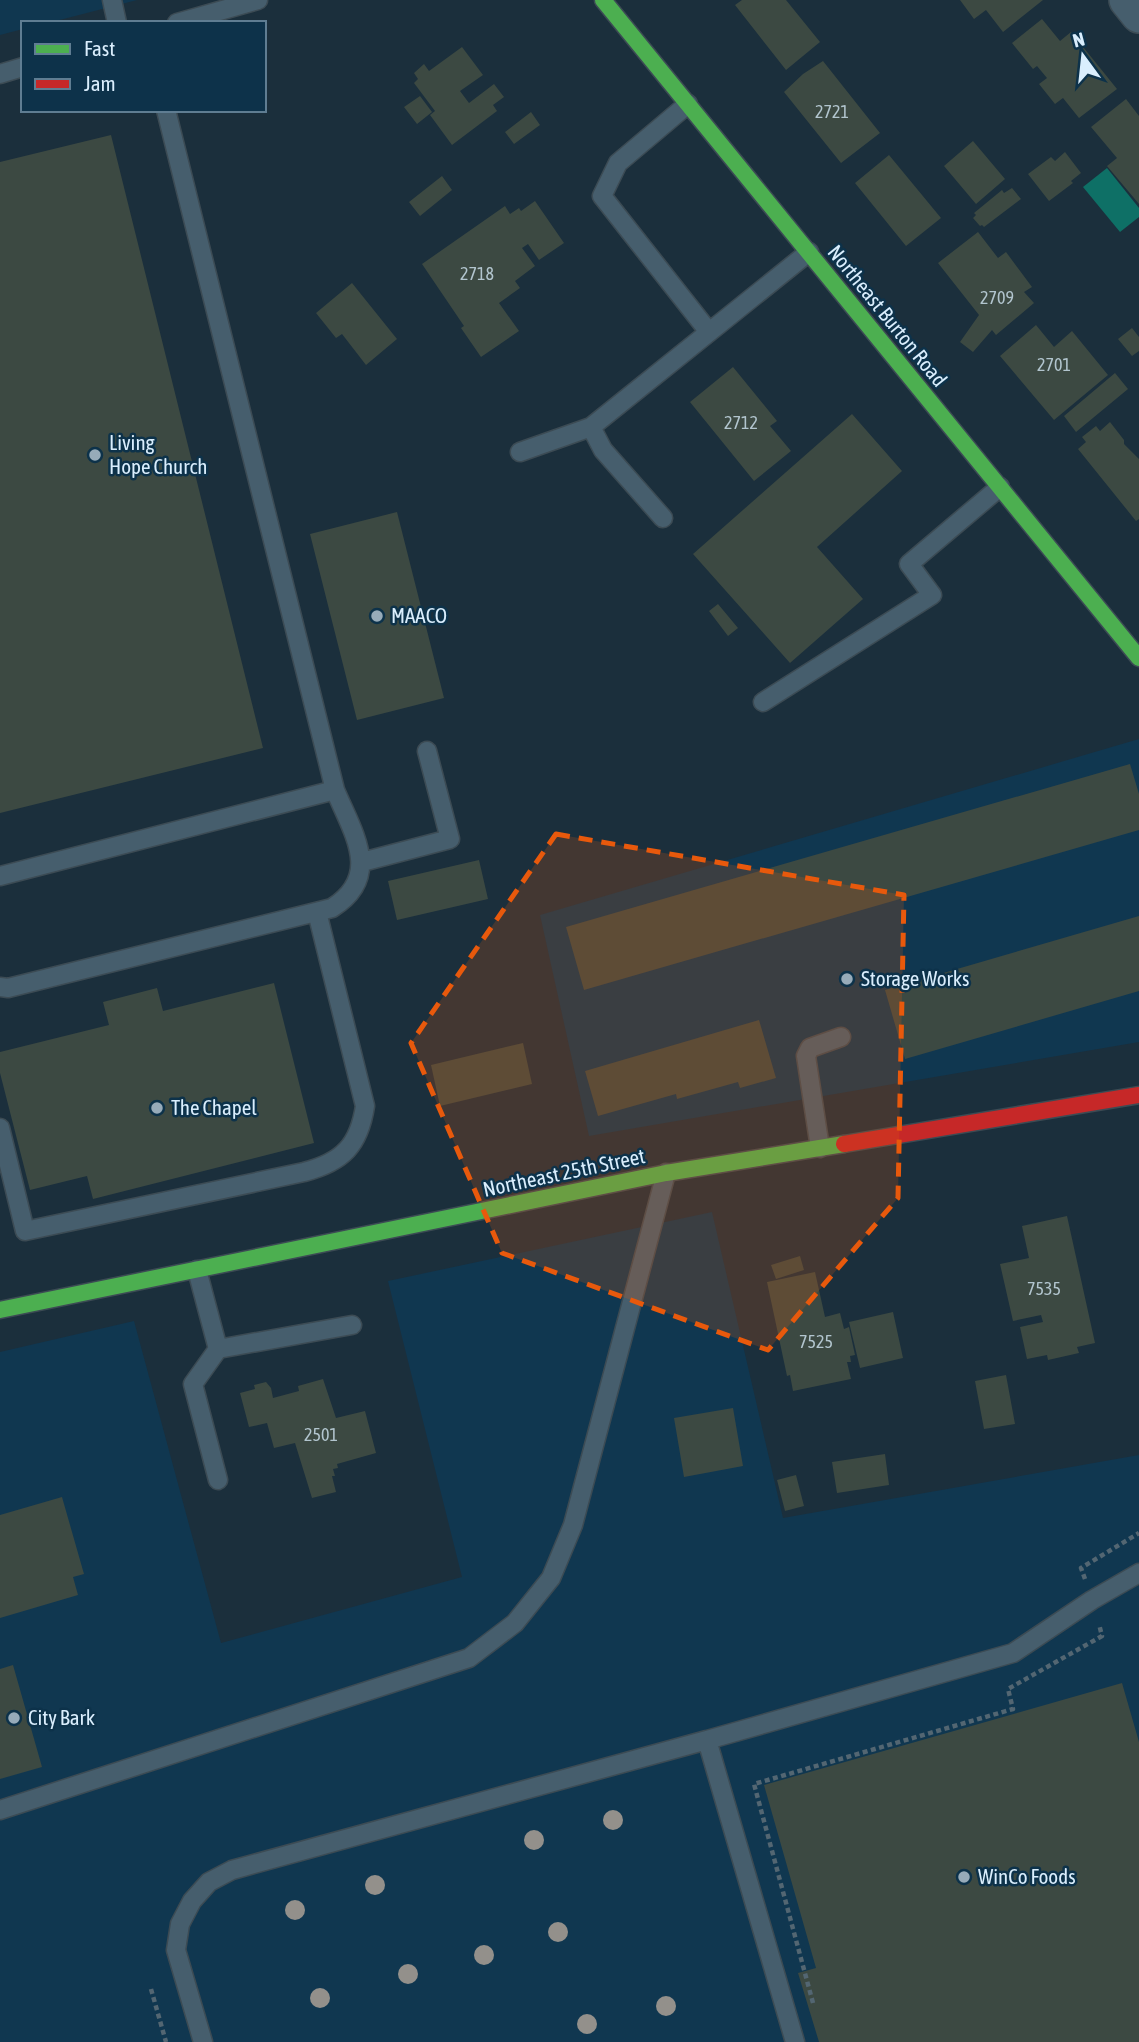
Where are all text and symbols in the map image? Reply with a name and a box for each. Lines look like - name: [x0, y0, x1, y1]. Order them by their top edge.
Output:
- legend: [21, 21, 266, 112]
- north arrow: [1048, 21, 1118, 91]
- text: N: [1070, 28, 1087, 52]
- text: Fast: [84, 36, 115, 60]
- text: Jam: [84, 71, 116, 95]
- house number: 2721: [815, 101, 849, 122]
- street label: Northeast Burton Road: [823, 240, 952, 391]
- house number: 2718: [460, 263, 494, 284]
- house number: 2709: [980, 287, 1014, 308]
- house number: 2701: [1037, 354, 1071, 375]
- house number: 2712: [724, 412, 758, 433]
- place label: Living Hope Church: [109, 430, 207, 478]
- marker: Living Hope Church: [87, 447, 103, 463]
- place label: MAACO: [391, 603, 447, 627]
- marker: MAACO: [369, 608, 385, 624]
- place label: Storage Works: [861, 966, 969, 990]
- marker: Storage Works: [839, 971, 855, 987]
- place label: The Chapel: [171, 1095, 257, 1119]
- marker: The Chapel: [149, 1100, 165, 1116]
- street label: Northeast 25th Street: [481, 1143, 647, 1201]
- house number: 7535: [1027, 1278, 1061, 1299]
- house number: 7525: [799, 1331, 833, 1352]
- house number: 2501: [304, 1424, 338, 1445]
- place label: City Bark: [28, 1705, 95, 1729]
- marker: City Bark: [6, 1710, 22, 1726]
- place label: WinCo Foods: [978, 1864, 1076, 1888]
- marker: WinCo Foods: [956, 1869, 972, 1885]

